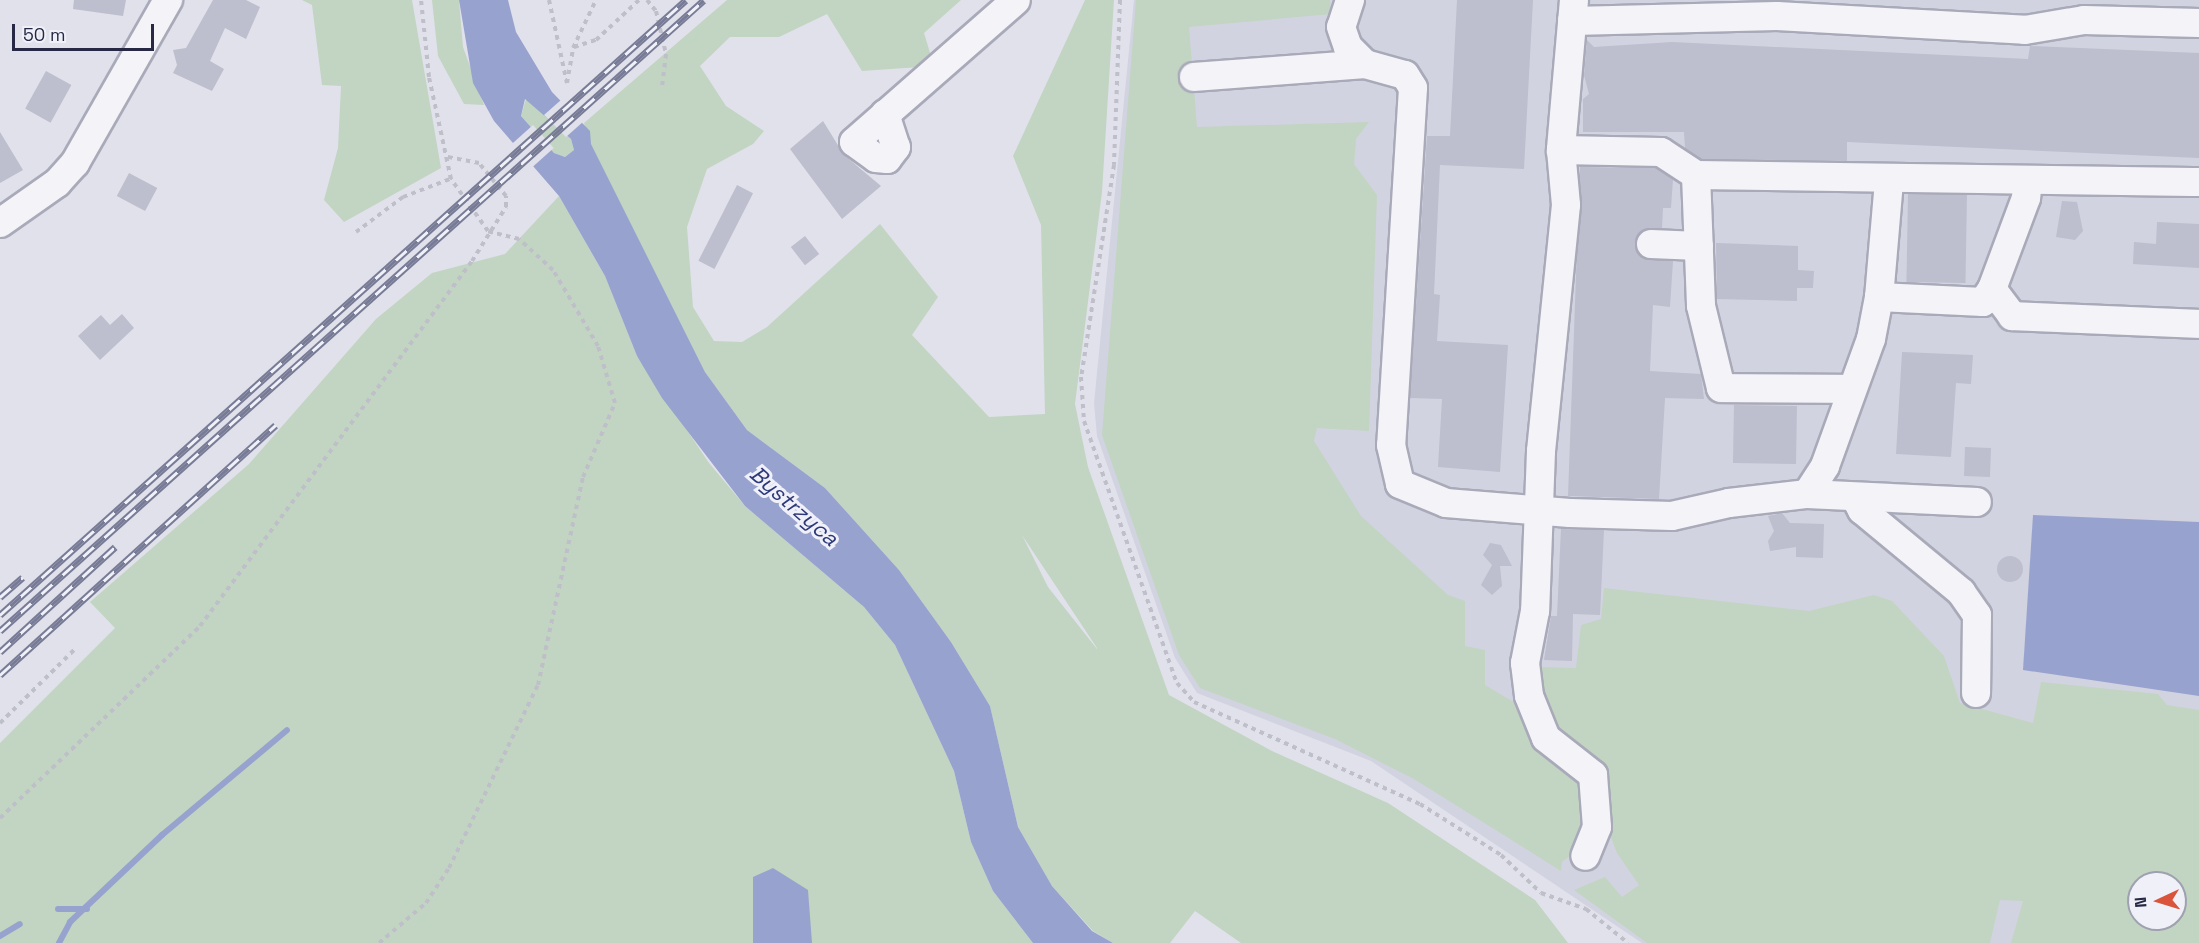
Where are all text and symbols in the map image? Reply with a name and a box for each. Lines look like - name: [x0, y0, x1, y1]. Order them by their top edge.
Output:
- scale bar: [15, 12, 158, 50]
- text: 50 m: [23, 23, 65, 46]
- water label: Bystrzyca: [744, 460, 844, 552]
- north arrow: [2127, 871, 2187, 931]
- text: N: [2130, 896, 2151, 908]

